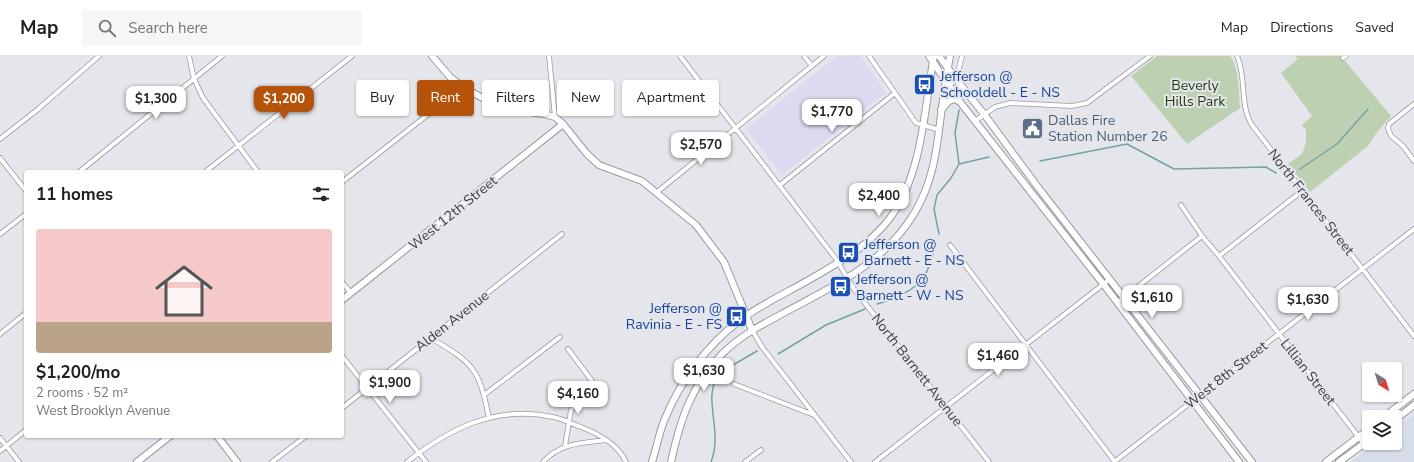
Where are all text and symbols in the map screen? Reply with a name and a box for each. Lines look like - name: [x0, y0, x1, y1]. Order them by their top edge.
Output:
- search box: [82, 10, 362, 46]
- text: Map: [20, 15, 58, 41]
- icon: search: [96, 17, 118, 39]
- text: Search here: [128, 18, 208, 38]
- text: Map: [1221, 18, 1248, 37]
- text: Directions: [1270, 18, 1333, 37]
- text: Saved: [1355, 18, 1394, 37]
- place label: Jefferson @ Schooldell - E - NS: [939, 67, 1060, 102]
- bus stop icon: Jefferson @ Schooldell - E - NS: [912, 71, 938, 97]
- park label: Beverly Hills Park: [1165, 76, 1226, 111]
- chip: Buy: [356, 80, 409, 116]
- chip: Rent: [417, 80, 474, 116]
- chip: Filters: [482, 80, 549, 116]
- chip: New: [557, 80, 614, 116]
- chip: Apartment: [622, 80, 719, 116]
- pin: $1,300: [123, 86, 189, 120]
- pin: $1,200: [251, 86, 317, 120]
- text: $1,300: [135, 90, 177, 108]
- text: $1,200: [263, 90, 305, 108]
- pin: $1,770: [799, 99, 865, 133]
- text: $1,770: [811, 103, 853, 121]
- place label: Dallas Fire Station Number 26: [1048, 111, 1168, 146]
- public building icon: Dallas Fire Station Number 26: [1020, 115, 1046, 141]
- pin: $2,570: [668, 132, 734, 166]
- text: $2,570: [680, 136, 722, 154]
- street label: North Frances Street: [1263, 145, 1359, 259]
- street label: West 12th Street: [405, 171, 501, 255]
- text: 11 homes: [36, 183, 113, 206]
- icon: filters: [310, 183, 332, 205]
- pin: $2,400: [846, 183, 912, 217]
- text: $2,400: [858, 187, 900, 205]
- place label: Jefferson @ Barnett - E - NS: [863, 235, 965, 270]
- bus stop icon: Jefferson @ Barnett - E - NS: [836, 239, 862, 265]
- icon: home: [148, 255, 220, 327]
- place label: Jefferson @ Barnett - W - NS: [855, 270, 964, 305]
- bus stop icon: Jefferson @ Barnett - W - NS: [828, 274, 854, 300]
- pin: $1,610: [1119, 285, 1185, 319]
- street label: Alden Avenue: [411, 286, 493, 356]
- pin: $1,630: [1275, 287, 1341, 321]
- text: $1,610: [1131, 289, 1173, 307]
- text: $1,630: [1287, 291, 1329, 309]
- place label: Jefferson @ Ravinia - E - FS: [626, 299, 722, 334]
- bus stop icon: Jefferson @ Ravinia - E - FS: [724, 303, 750, 329]
- street label: North Barnett Avenue: [867, 310, 967, 430]
- street label: Lillian Street: [1276, 335, 1340, 409]
- street label: West 8th Street: [1181, 337, 1271, 413]
- pin: $1,460: [965, 343, 1031, 377]
- text: $1,460: [977, 347, 1019, 365]
- pin: $1,630: [671, 358, 737, 392]
- text: $1,200/mo: [36, 361, 120, 384]
- text: $1,630: [683, 362, 725, 380]
- north arrow: [1362, 362, 1402, 402]
- map controls: [1362, 362, 1402, 450]
- pin: $1,900: [357, 370, 423, 404]
- text: $1,900: [369, 374, 411, 392]
- pin: $4,160: [545, 381, 611, 415]
- text: 2 rooms · 52 m²: [36, 384, 128, 402]
- text: $4,160: [557, 385, 599, 403]
- text: West Brooklyn Avenue: [36, 402, 170, 420]
- button: layers: [1362, 410, 1402, 450]

